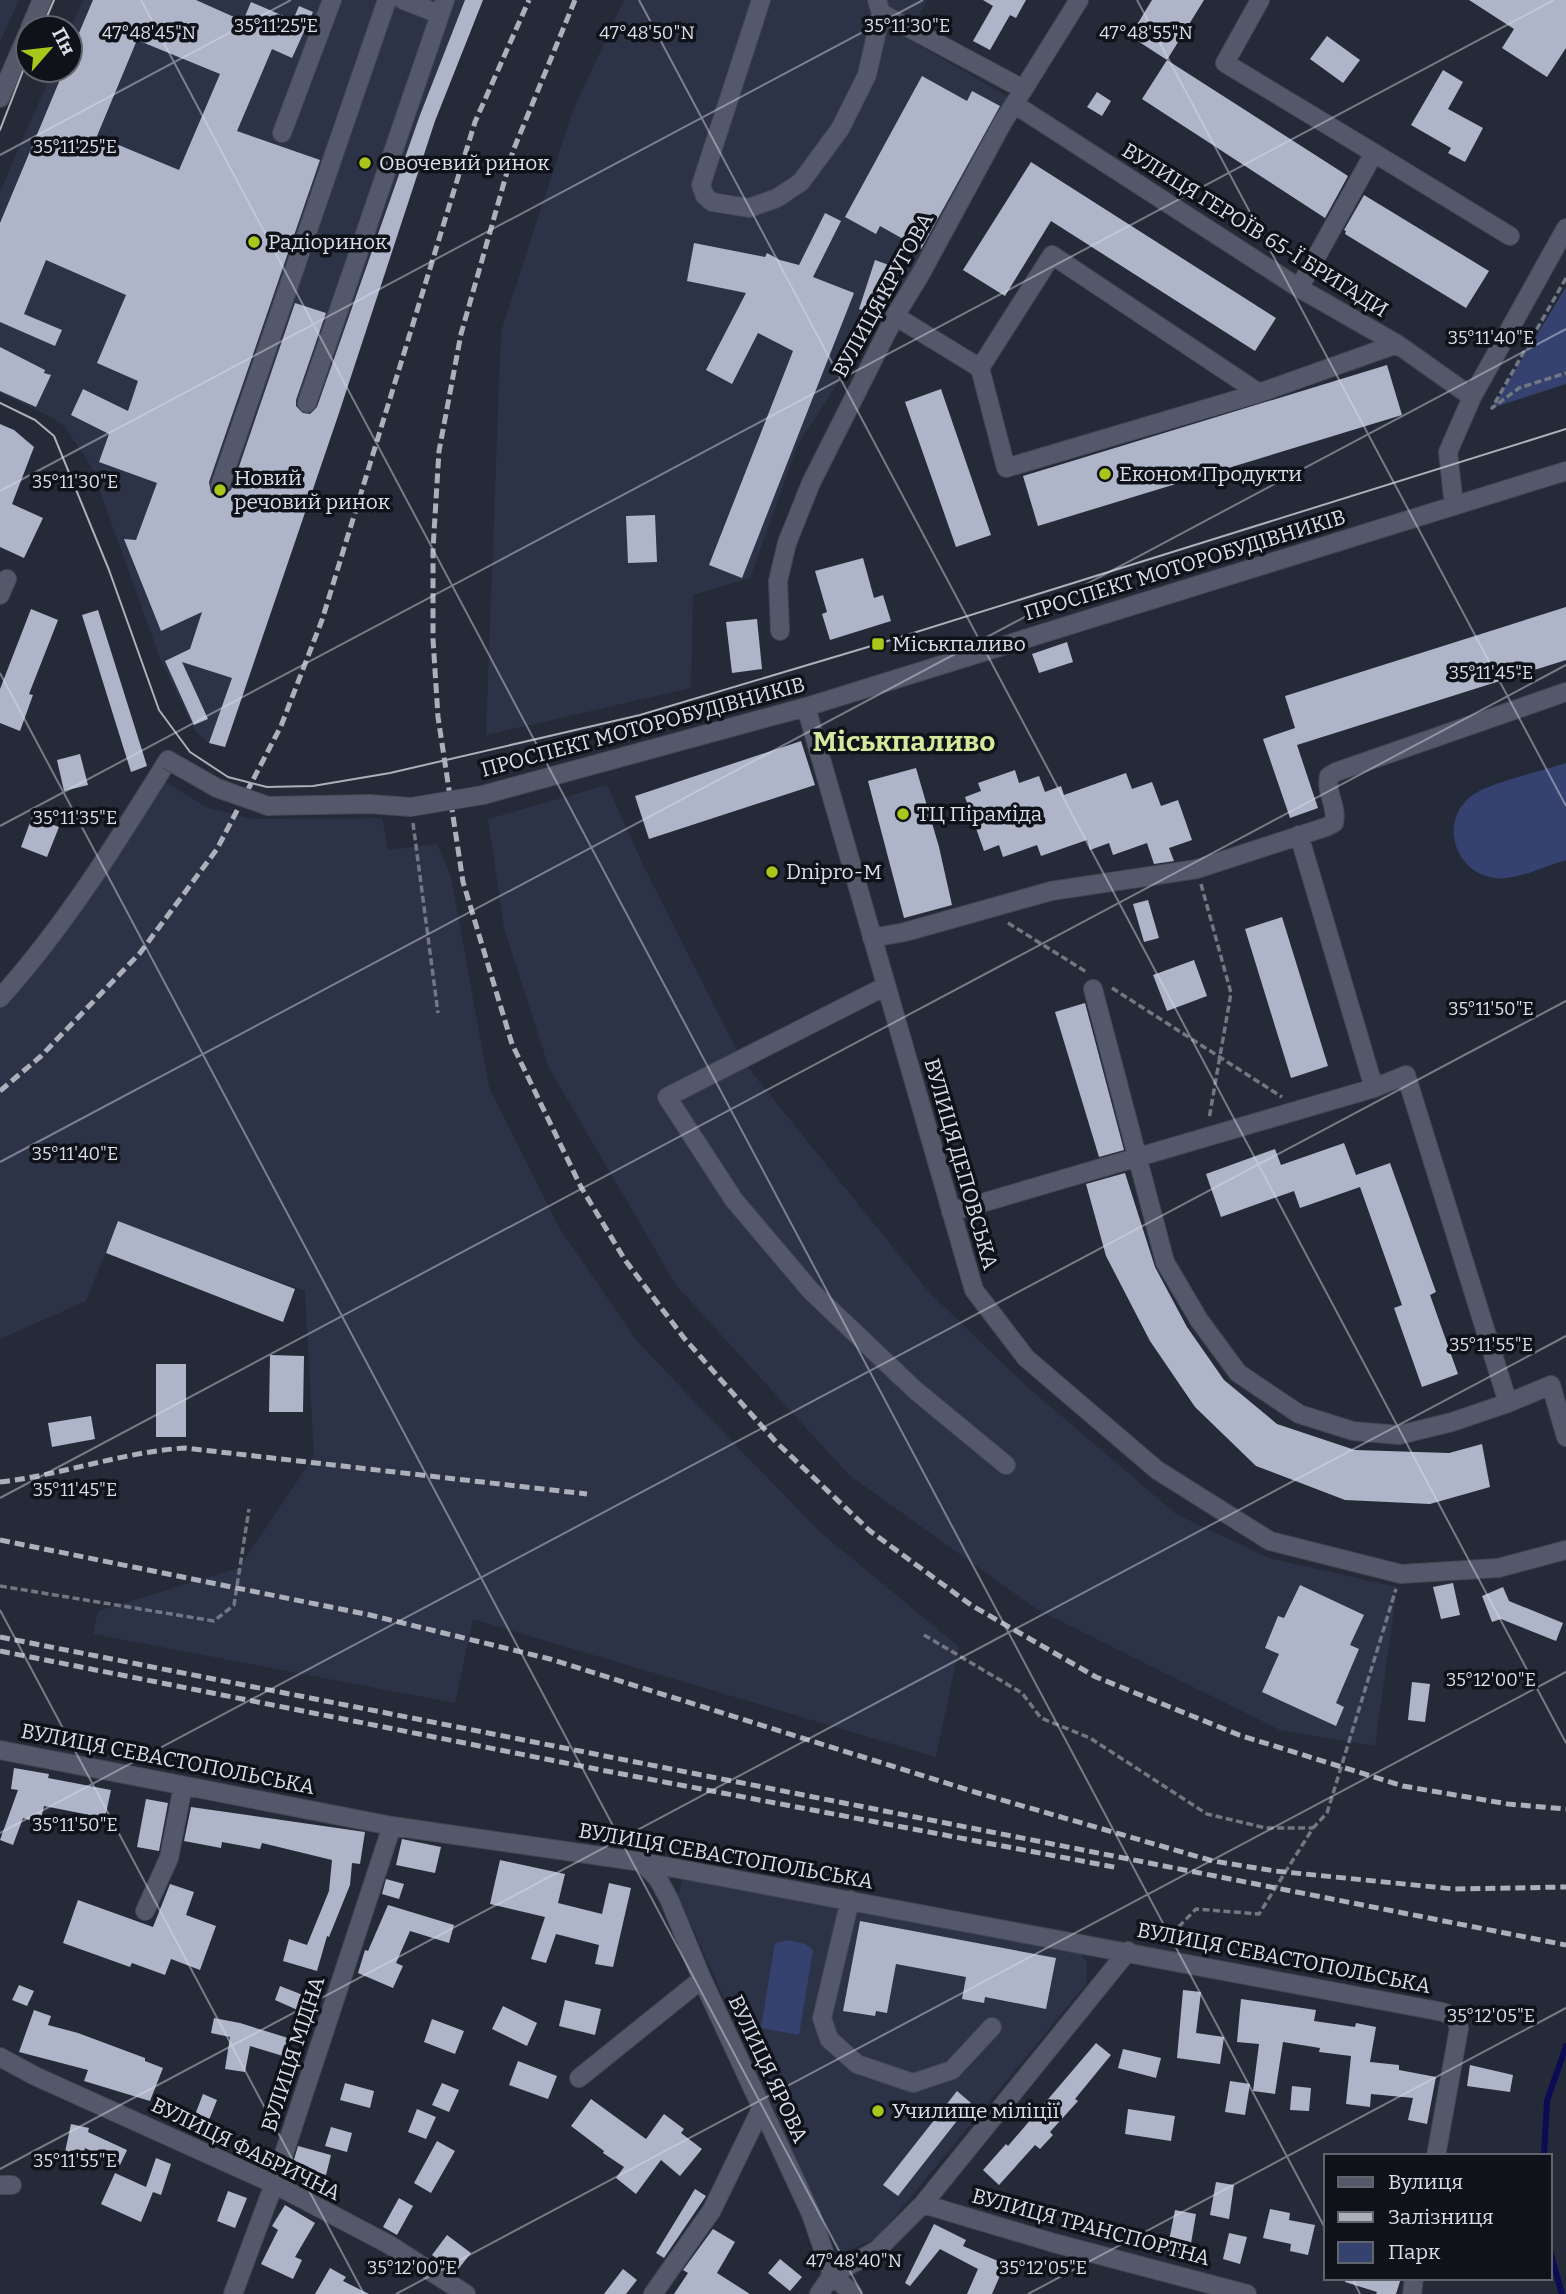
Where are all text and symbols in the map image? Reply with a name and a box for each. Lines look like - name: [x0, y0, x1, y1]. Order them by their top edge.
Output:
- north arrow: [14, 14, 84, 84]
- text: 35°11'25"E: [234, 15, 318, 37]
- text: 35°11'30"E: [864, 15, 950, 37]
- text: 47°48'45"N: [102, 22, 196, 44]
- text: 47°48'50"N: [599, 22, 695, 44]
- text: 47°48'55"N: [1099, 22, 1193, 44]
- text: Пн: [47, 24, 80, 59]
- text: 35°11'25"E: [33, 136, 117, 158]
- street label: ВУЛИЦЯ ГЕРОЇВ 65-Ї БРИГАДИ: [1117, 137, 1393, 323]
- place label: Овочевий ринок: [379, 150, 550, 176]
- marker: Овочевий ринок: [357, 155, 373, 171]
- street label: ВУЛИЦЯ КРУГОВА: [827, 208, 939, 382]
- place label: Радіоринок: [268, 229, 388, 255]
- marker: Радіоринок: [246, 234, 262, 250]
- text: 35°11'40"E: [1448, 327, 1534, 349]
- place label: Економ Продукти: [1119, 461, 1302, 487]
- place label: Новий речовий ринок: [234, 465, 391, 515]
- marker: Економ Продукти: [1097, 466, 1113, 482]
- text: 35°11'30"E: [32, 471, 118, 493]
- marker: Новий речовий ринок: [212, 482, 228, 498]
- street label: ПРОСПЕКТ МОТОРОБУДІВНИКІВ: [1021, 504, 1349, 626]
- place label: Міськпаливо: [892, 631, 1026, 657]
- marker: Міськпаливо: [870, 636, 886, 652]
- text: 35°11'45"E: [1449, 662, 1533, 684]
- street label: ПРОСПЕКТ МОТОРОБУДІВНИКІВ: [478, 671, 808, 783]
- district label: Міськпаливо: [813, 725, 995, 758]
- place label: ТЦ Піраміда: [917, 801, 1043, 827]
- marker: ТЦ Піраміда: [895, 806, 911, 822]
- text: 35°11'35"E: [33, 807, 117, 829]
- place label: Dnipro-M: [786, 859, 882, 885]
- marker: Dnipro-M: [764, 864, 780, 880]
- text: 35°11'50"E: [1448, 998, 1534, 1020]
- street label: ВУЛИЦЯ ДЕПОВСЬКА: [918, 1056, 1004, 1273]
- text: 35°11'40"E: [32, 1143, 118, 1165]
- text: 35°11'55"E: [1449, 1334, 1533, 1356]
- text: 35°11'45"E: [33, 1479, 117, 1501]
- text: 35°12'00"E: [1446, 1669, 1536, 1691]
- street label: ВУЛИЦЯ СЕВАСТОПОЛЬСЬКА: [19, 1718, 317, 1800]
- text: 35°11'50"E: [32, 1814, 118, 1836]
- street label: ВУЛИЦЯ СЕВАСТОПОЛЬСЬКА: [577, 1817, 875, 1895]
- street label: ВУЛИЦЯ СЕВАСТОПОЛЬСЬКА: [1135, 1917, 1433, 1999]
- street label: ВУЛИЦЯ МІДНА: [256, 1973, 330, 2135]
- street label: ВУЛИЦЯ ЯРОВА: [722, 1991, 814, 2147]
- text: 35°12'05"E: [1447, 2005, 1535, 2027]
- street label: ВУЛИЦЯ ФАБРИЧНА: [147, 2092, 345, 2206]
- place label: Училище міліції: [892, 2098, 1059, 2124]
- marker: Училище міліції: [870, 2103, 886, 2119]
- text: 35°11'55"E: [33, 2150, 117, 2172]
- legend: [1324, 2154, 1552, 2280]
- text: Вулиця: [1388, 2169, 1463, 2195]
- street label: ВУЛИЦЯ ТРАНСПОРТНА: [969, 2183, 1213, 2271]
- text: Залізниця: [1388, 2204, 1494, 2230]
- text: Парк: [1388, 2239, 1441, 2265]
- text: 47°48'40"N: [806, 2250, 902, 2272]
- text: 35°12'00"E: [367, 2257, 457, 2279]
- text: 35°12'05"E: [999, 2257, 1087, 2279]

